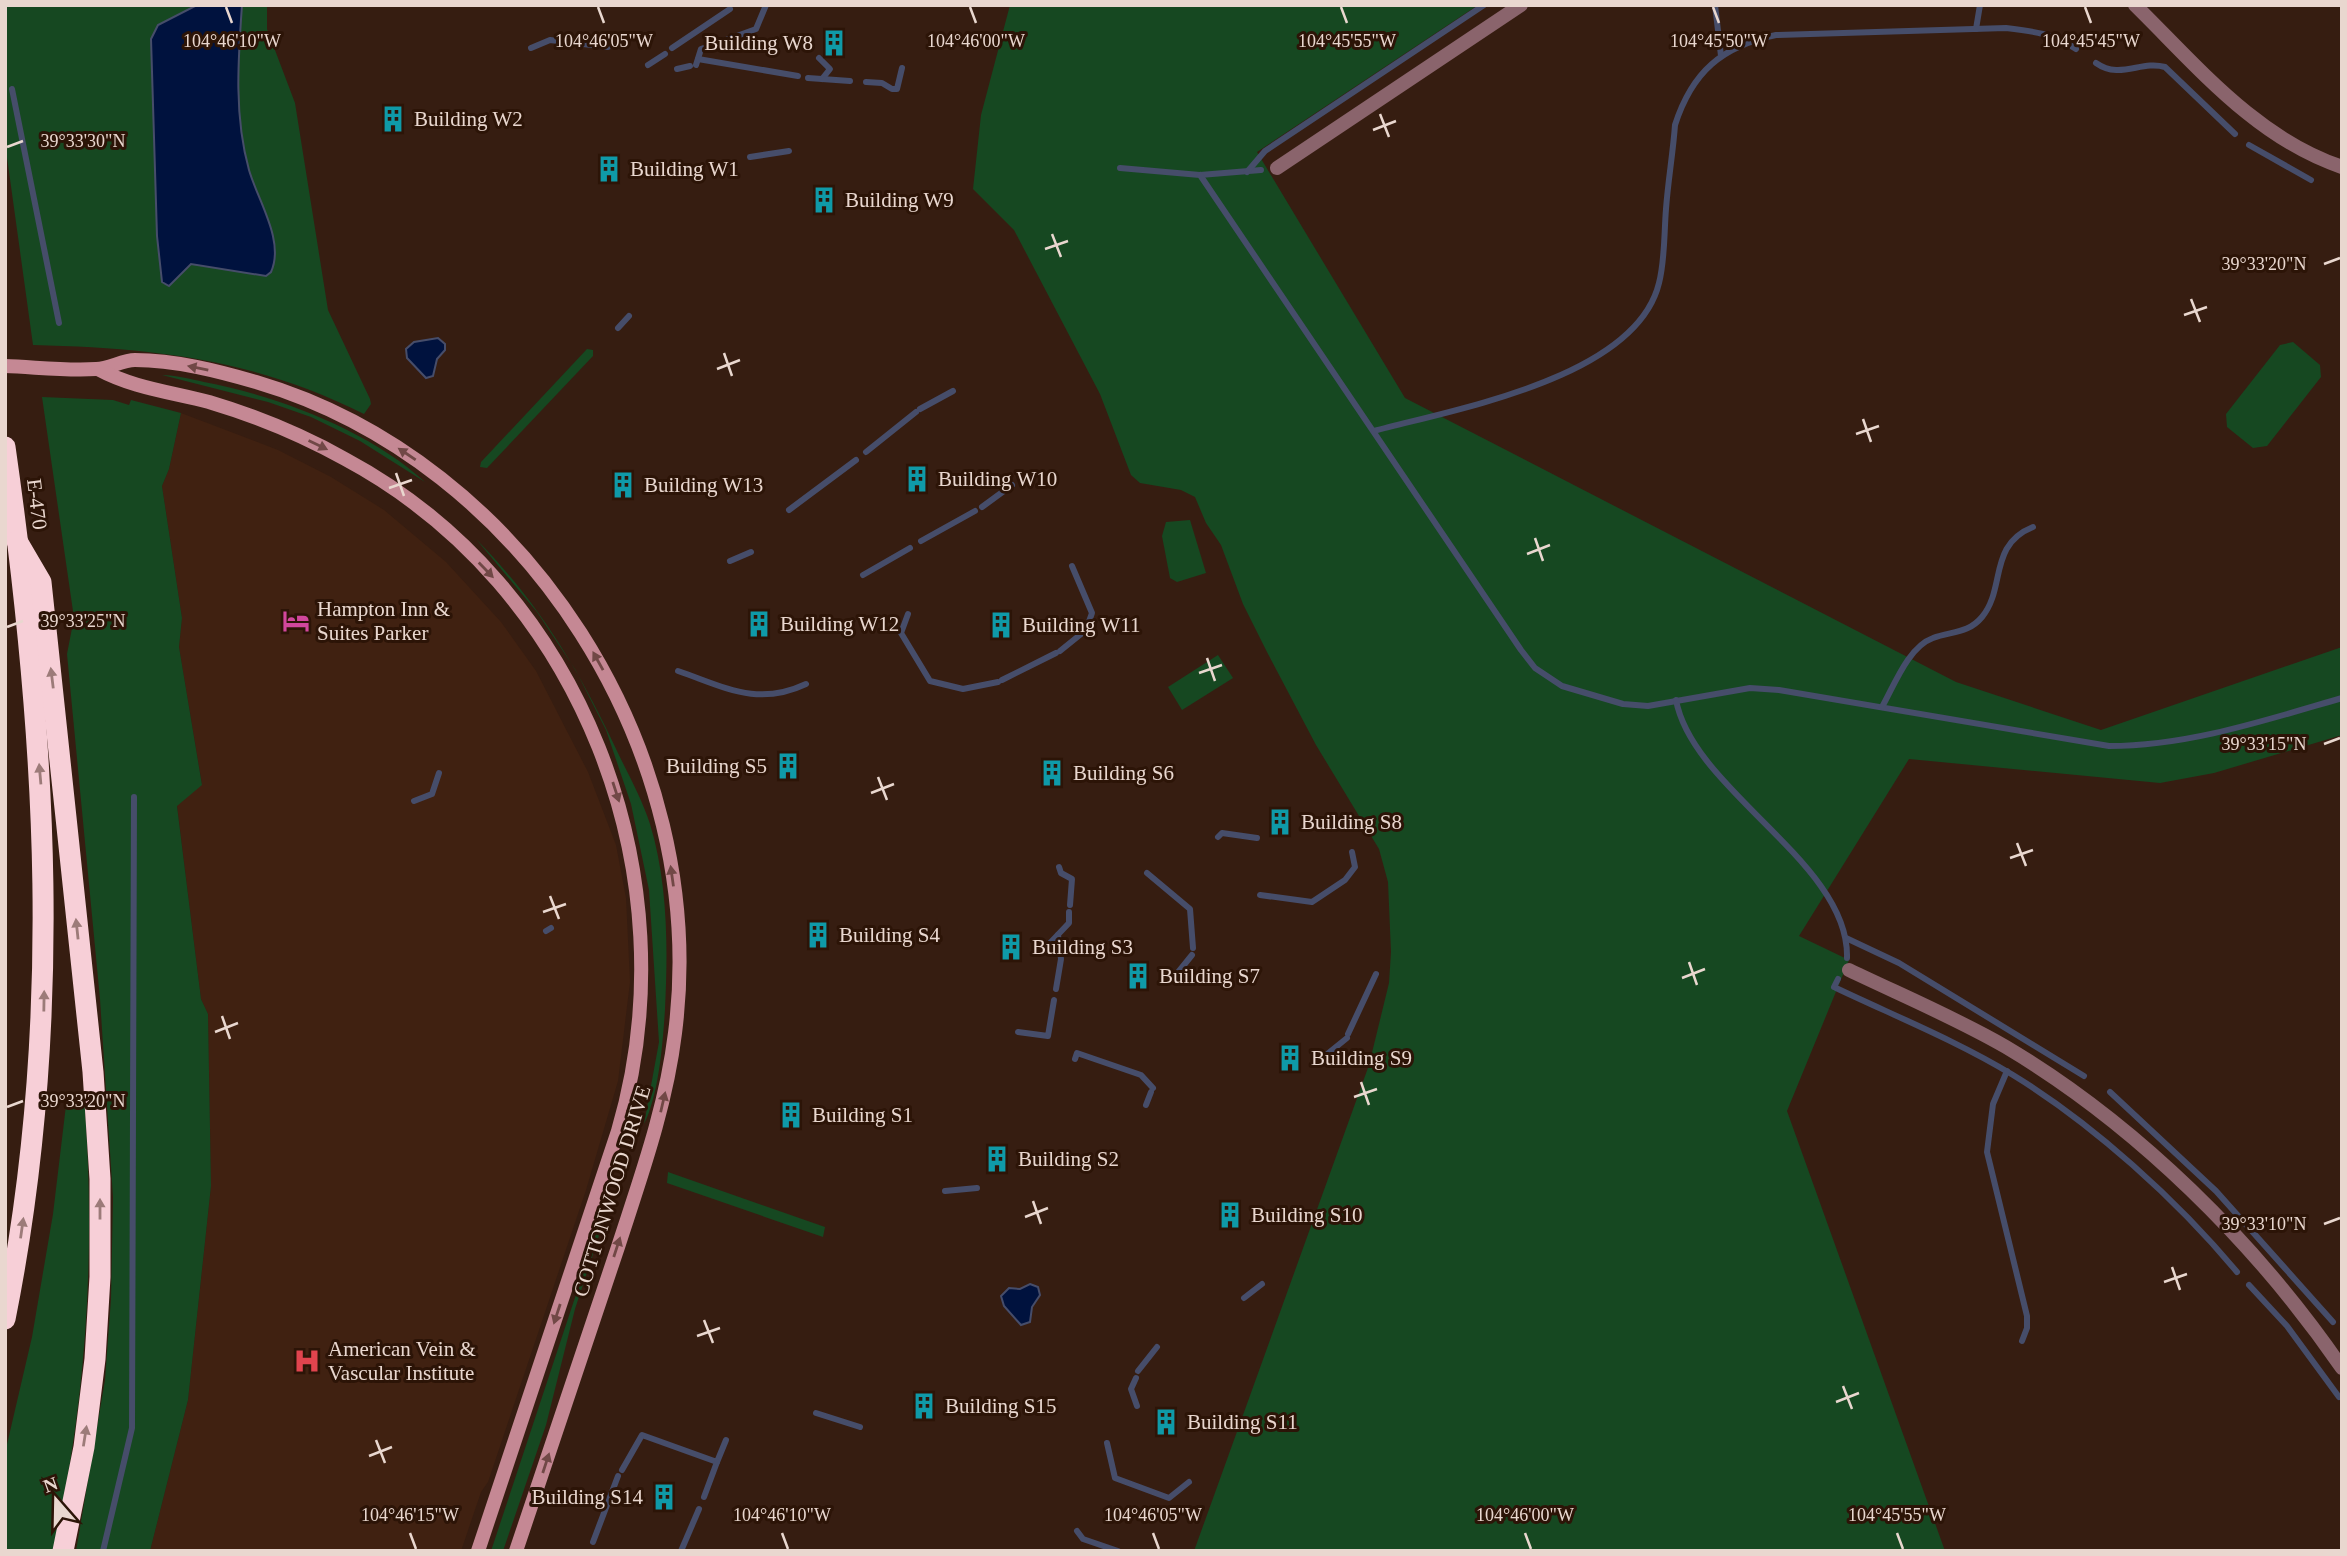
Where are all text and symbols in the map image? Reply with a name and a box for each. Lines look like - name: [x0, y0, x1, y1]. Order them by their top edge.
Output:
- building icon: Building W8: [819, 28, 849, 58]
- text: 104°46'10"W: [183, 31, 281, 51]
- text: 104°46'05"W: [555, 31, 653, 51]
- place label: Building W8: [704, 31, 813, 55]
- text: 104°46'00"W: [927, 31, 1025, 51]
- text: 104°45'55"W: [1298, 31, 1396, 51]
- text: 104°45'50"W: [1670, 31, 1768, 51]
- text: 104°45'45"W: [2042, 31, 2140, 51]
- building icon: Building W2: [378, 104, 408, 134]
- place label: Building W2: [414, 107, 523, 131]
- text: 39°33'30"N: [41, 131, 125, 151]
- building icon: Building W1: [594, 154, 624, 184]
- place label: Building W1: [630, 157, 739, 181]
- building icon: Building W9: [809, 185, 839, 215]
- place label: Building W9: [845, 188, 954, 212]
- text: 39°33'20"N: [2222, 254, 2306, 274]
- one-way arrow: [187, 363, 209, 374]
- one-way arrow: [308, 439, 328, 450]
- one-way arrow: [397, 448, 416, 461]
- building icon: Building W10: [902, 464, 932, 494]
- place label: Building W10: [938, 467, 1057, 491]
- building icon: Building W13: [608, 470, 638, 500]
- place label: Building W13: [644, 473, 763, 497]
- street label: E-470: [22, 477, 52, 531]
- one-way arrow: [478, 561, 495, 578]
- place label: Hampton Inn & Suites Parker: [317, 597, 450, 645]
- hotel icon: Hampton Inn & Suites Parker: [281, 606, 311, 636]
- building icon: Building W12: [744, 609, 774, 639]
- building icon: Building W11: [986, 610, 1016, 640]
- text: 39°33'25"N: [41, 611, 125, 631]
- place label: Building W12: [780, 612, 899, 636]
- place label: Building W11: [1022, 613, 1140, 637]
- one-way arrow: [592, 652, 604, 671]
- one-way arrow: [46, 667, 57, 689]
- text: 39°33'15"N: [2222, 734, 2306, 754]
- building icon: Building S5: [773, 751, 803, 781]
- place label: Building S5: [666, 754, 767, 778]
- building icon: Building S6: [1037, 758, 1067, 788]
- place label: Building S6: [1073, 761, 1174, 785]
- one-way arrow: [34, 763, 45, 785]
- one-way arrow: [611, 782, 622, 803]
- building icon: Building S8: [1265, 807, 1295, 837]
- place label: Building S8: [1301, 810, 1402, 834]
- one-way arrow: [666, 865, 677, 887]
- one-way arrow: [72, 918, 83, 940]
- building icon: Building S4: [803, 920, 833, 950]
- place label: Building S4: [839, 923, 940, 947]
- building icon: Building S3: [996, 932, 1026, 962]
- place label: Building S3: [1032, 935, 1133, 959]
- building icon: Building S7: [1123, 961, 1153, 991]
- place label: Building S7: [1159, 964, 1260, 988]
- one-way arrow: [38, 990, 50, 1012]
- building icon: Building S9: [1275, 1043, 1305, 1073]
- place label: Building S9: [1311, 1046, 1412, 1070]
- street label: COTTONWOOD DRIVE: [568, 1083, 656, 1299]
- text: 39°33'20"N: [41, 1091, 125, 1111]
- one-way arrow: [658, 1091, 669, 1113]
- building icon: Building S1: [776, 1100, 806, 1130]
- place label: Building S1: [812, 1103, 913, 1127]
- building icon: Building S2: [982, 1144, 1012, 1174]
- place label: Building S2: [1018, 1147, 1119, 1171]
- one-way arrow: [95, 1198, 106, 1220]
- building icon: Building S10: [1215, 1200, 1245, 1230]
- place label: Building S10: [1251, 1203, 1362, 1227]
- text: 39°33'10"N: [2222, 1214, 2306, 1234]
- one-way arrow: [16, 1217, 27, 1239]
- one-way arrow: [613, 1236, 623, 1257]
- one-way arrow: [551, 1304, 561, 1325]
- place label: American Vein & Vascular Institute: [328, 1337, 476, 1385]
- hospital icon: American Vein & Vascular Institute: [292, 1346, 322, 1376]
- building icon: Building S15: [909, 1391, 939, 1421]
- place label: Building S15: [945, 1394, 1056, 1418]
- building icon: Building S11: [1151, 1407, 1181, 1437]
- place label: Building S11: [1187, 1410, 1298, 1434]
- one-way arrow: [80, 1424, 91, 1446]
- one-way arrow: [541, 1452, 551, 1473]
- north arrow: [21, 1465, 91, 1535]
- text: N: [40, 1472, 61, 1497]
- building icon: Building S14: [649, 1482, 679, 1512]
- place label: Building S14: [532, 1485, 643, 1509]
- text: 104°46'15"W: [361, 1505, 459, 1525]
- text: 104°46'10"W: [733, 1505, 831, 1525]
- text: 104°46'05"W: [1104, 1505, 1202, 1525]
- text: 104°46'00"W: [1476, 1505, 1574, 1525]
- text: 104°45'55"W: [1848, 1505, 1946, 1525]

